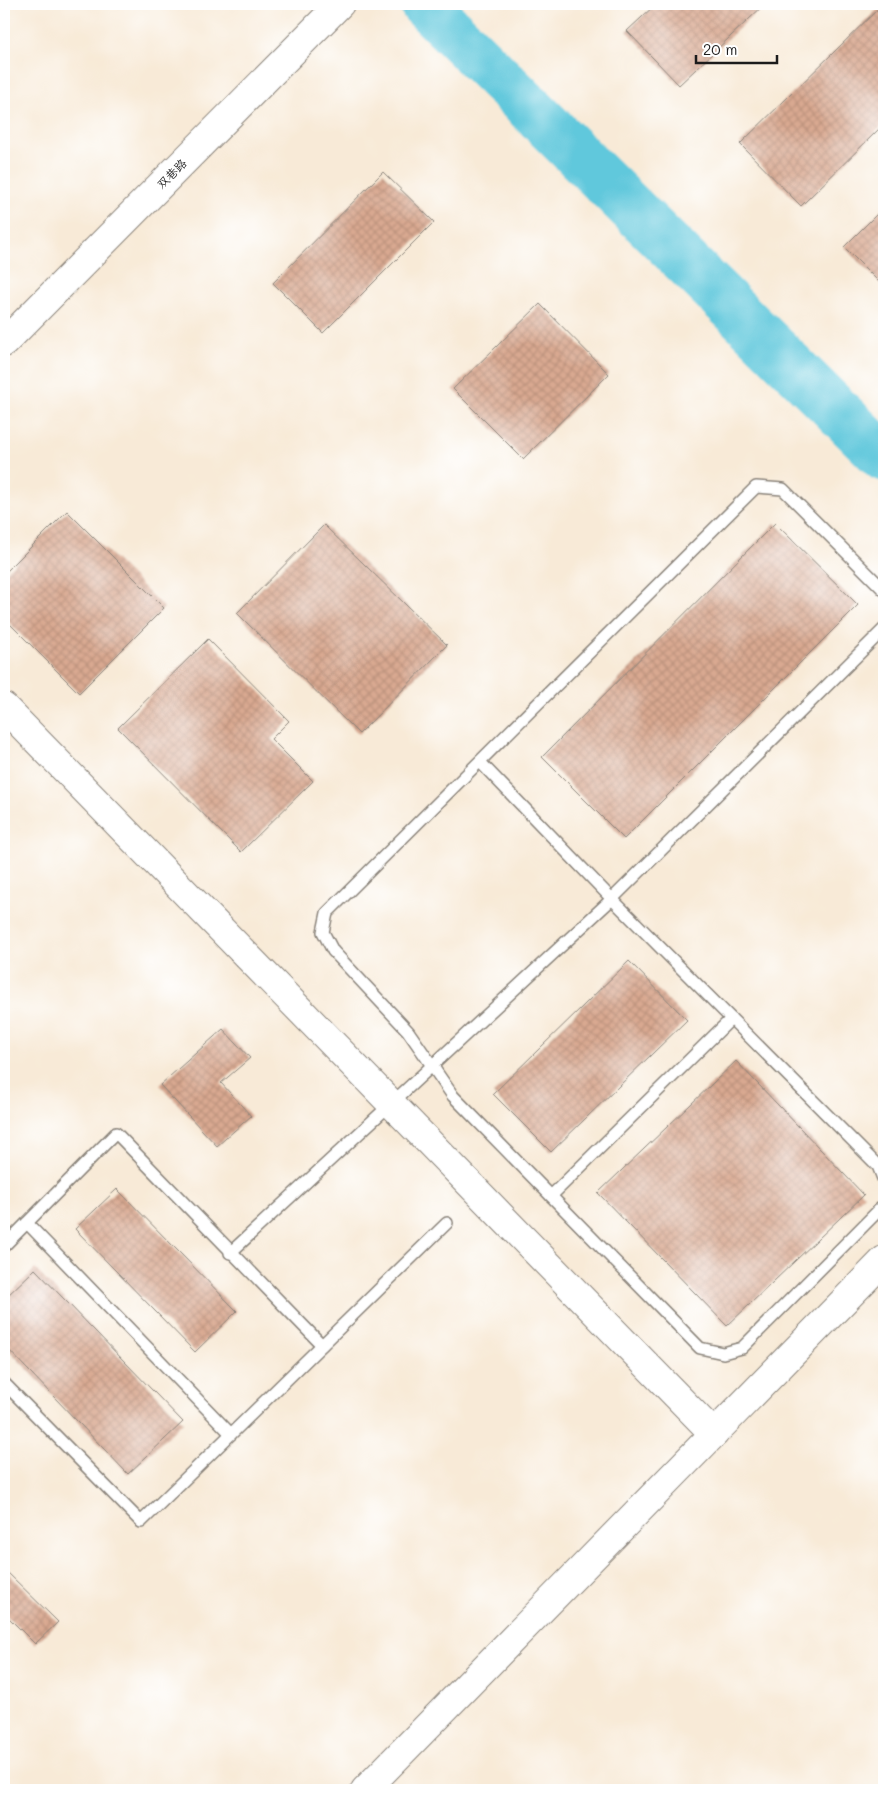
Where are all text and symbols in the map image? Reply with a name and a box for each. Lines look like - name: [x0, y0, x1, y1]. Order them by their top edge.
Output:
- scale bar: [696, 32, 777, 64]
- text: 20 m: [703, 39, 737, 59]
- street label: 双巷路: [153, 155, 190, 192]

